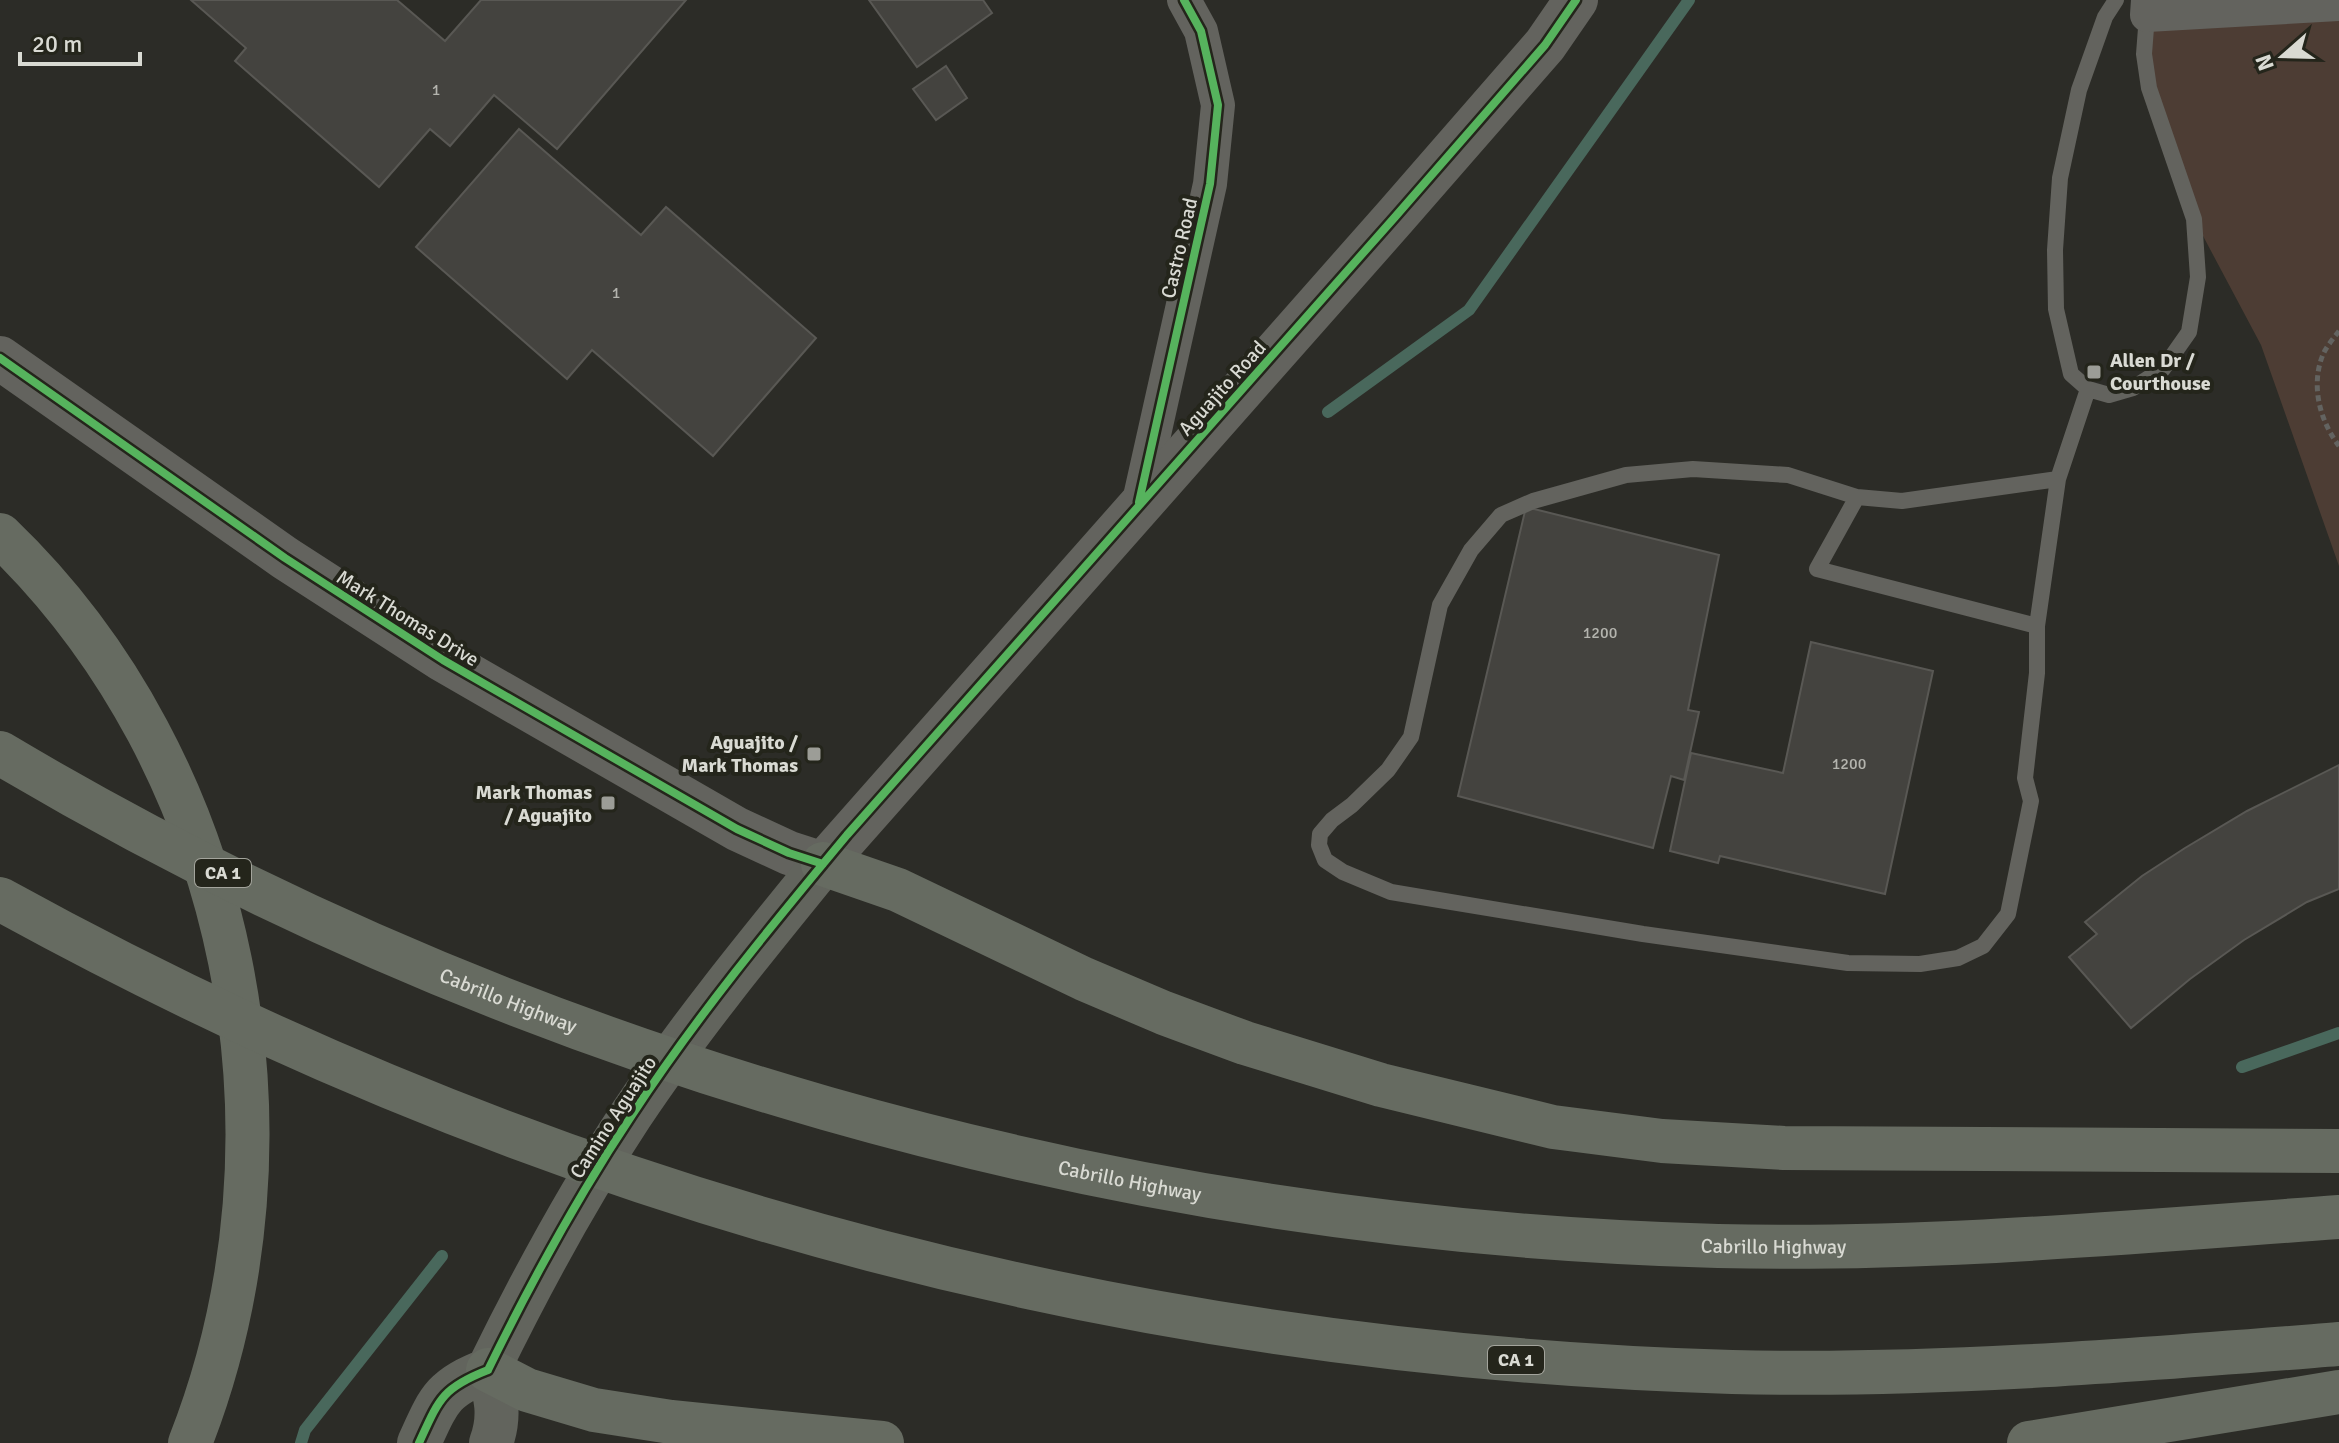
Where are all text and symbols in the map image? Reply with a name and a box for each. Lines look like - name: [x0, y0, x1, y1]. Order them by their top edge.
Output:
- scale bar: [20, 16, 140, 66]
- north arrow: [2243, 16, 2323, 96]
- text: 20 m: [32, 29, 82, 59]
- text: N: [2249, 51, 2280, 74]
- house number: 1: [432, 80, 440, 100]
- street label: Castro Road: [1156, 195, 1203, 301]
- house number: 1: [612, 283, 620, 303]
- street label: Aguajito Road: [1173, 336, 1272, 441]
- place label: Allen Dr / Courthouse: [2110, 348, 2211, 396]
- marker: Allen Dr / Courthouse: [2085, 363, 2103, 381]
- street label: Mark Thomas Drive: [332, 565, 484, 672]
- house number: 1200: [1583, 623, 1617, 643]
- place label: Aguajito / Mark Thomas: [681, 730, 798, 778]
- marker: Aguajito / Mark Thomas: [805, 745, 823, 763]
- house number: 1200: [1832, 754, 1866, 774]
- place label: Mark Thomas / Aguajito: [475, 780, 592, 828]
- marker: Mark Thomas / Aguajito: [599, 794, 617, 812]
- road number: CA 1: [195, 859, 251, 887]
- street label: Cabrillo Highway: [436, 963, 581, 1039]
- street label: Camino Aguajito: [565, 1051, 662, 1183]
- street label: Cabrillo Highway: [1056, 1155, 1204, 1207]
- street label: Cabrillo Highway: [1700, 1234, 1847, 1260]
- road number: CA 1: [1488, 1346, 1544, 1374]

